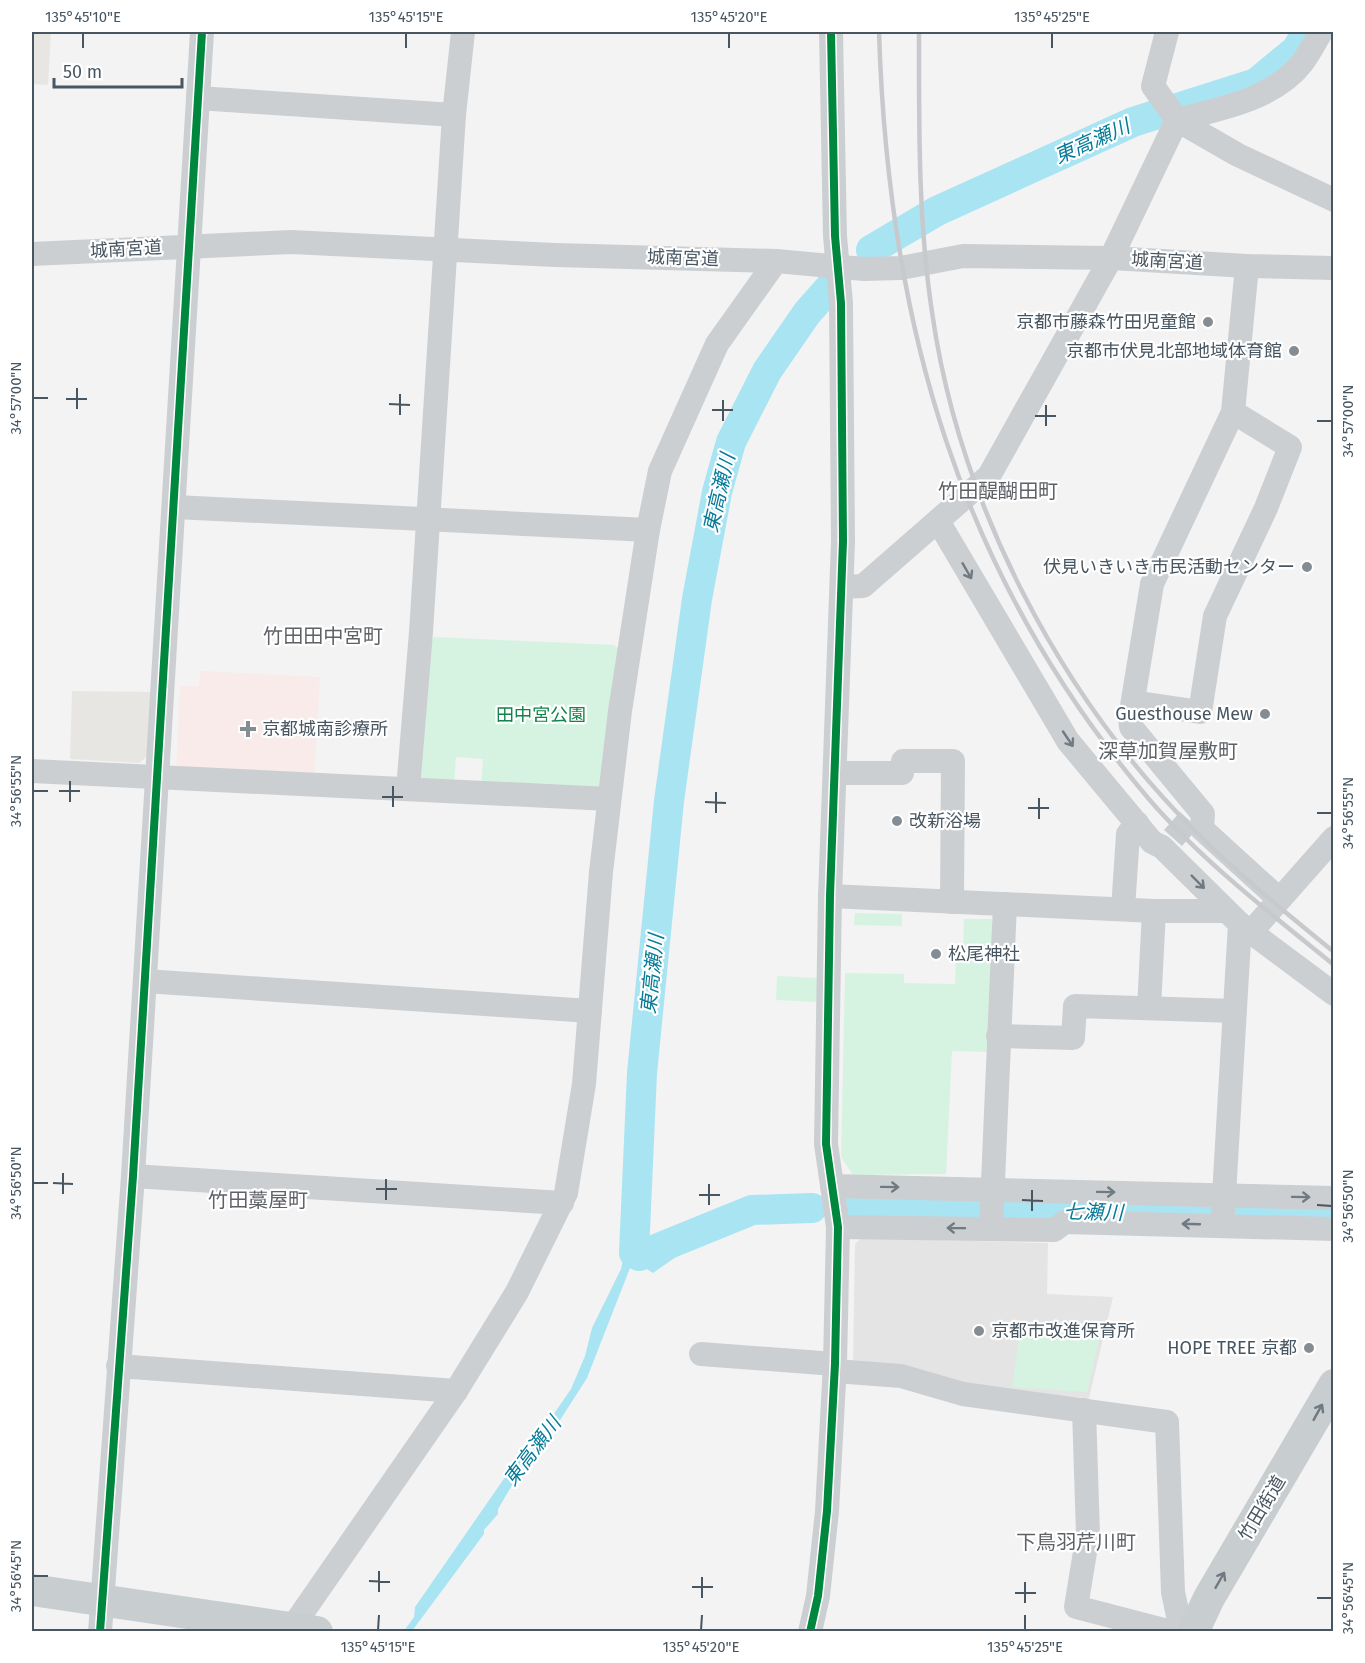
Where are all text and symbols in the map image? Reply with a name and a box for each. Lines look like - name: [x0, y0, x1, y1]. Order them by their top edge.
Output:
- text: 135°45'10"E: [45, 8, 121, 26]
- text: 135°45'15"E: [369, 8, 443, 26]
- text: 135°45'20"E: [690, 8, 768, 26]
- text: 135°45'25"E: [1014, 8, 1090, 26]
- scale bar: [54, 51, 182, 89]
- text: 50 m: [63, 61, 102, 83]
- water label: 東高瀬川: [1051, 113, 1135, 168]
- street label: 城南宮道: [89, 236, 163, 262]
- street label: 城南宮道: [647, 246, 719, 270]
- street label: 城南宮道: [1130, 248, 1204, 274]
- place label: 京都市藤森竹田児童館: [1016, 311, 1196, 333]
- marker: 京都市藤森竹田児童館: [1201, 315, 1215, 329]
- place label: 京都市伏見北部地域体育館: [1066, 340, 1282, 362]
- marker: 京都市伏見北部地域体育館: [1287, 344, 1301, 358]
- text: 34°57'00"N: [7, 361, 25, 435]
- text: 34°57'00"N: [1339, 384, 1357, 458]
- water label: 東高瀬川: [698, 449, 740, 535]
- district label: 竹田醍醐田町: [938, 479, 1058, 503]
- place label: 伏見いきいき市民活動センター: [1043, 556, 1295, 578]
- marker: 伏見いきいき市民活動センター: [1300, 560, 1314, 574]
- one-way arrow: [962, 562, 973, 580]
- district label: 竹田田中宮町: [263, 624, 383, 648]
- place label: Guesthouse Mew: [1115, 703, 1253, 725]
- park label: 田中宮公園: [496, 704, 586, 726]
- marker: Guesthouse Mew: [1258, 707, 1272, 721]
- place label: 京都城南診療所: [262, 718, 388, 740]
- marker: 京都城南診療所: [239, 720, 257, 738]
- one-way arrow: [1061, 730, 1074, 747]
- district label: 深草加賀屋敷町: [1098, 739, 1238, 763]
- text: 34°56'55"N: [7, 755, 25, 827]
- text: 34°56'55"N: [1339, 777, 1357, 849]
- place label: 改新浴場: [909, 810, 981, 832]
- marker: 改新浴場: [890, 814, 904, 828]
- one-way arrow: [1190, 875, 1205, 890]
- water label: 東高瀬川: [636, 931, 668, 1015]
- place label: 松尾神社: [948, 943, 1020, 965]
- marker: 松尾神社: [929, 947, 943, 961]
- text: 34°56'50"N: [7, 1146, 25, 1220]
- text: 34°56'50"N: [1339, 1169, 1357, 1243]
- one-way arrow: [880, 1182, 900, 1193]
- one-way arrow: [1096, 1187, 1116, 1198]
- district label: 竹田藁屋町: [208, 1188, 308, 1212]
- one-way arrow: [1291, 1191, 1311, 1203]
- water label: 七瀬川: [1063, 1199, 1125, 1225]
- one-way arrow: [1182, 1218, 1202, 1230]
- one-way arrow: [947, 1222, 967, 1234]
- place label: 京都市改進保育所: [991, 1320, 1135, 1342]
- marker: 京都市改進保育所: [972, 1324, 986, 1338]
- place label: HOPE TREE 京都: [1167, 1337, 1297, 1359]
- marker: HOPE TREE 京都: [1302, 1341, 1316, 1355]
- one-way arrow: [1313, 1403, 1325, 1420]
- water label: 東高瀬川: [498, 1410, 567, 1490]
- street label: 竹田街道: [1234, 1471, 1290, 1545]
- district label: 下鳥羽芹川町: [1016, 1530, 1136, 1554]
- text: 34°56'45"N: [7, 1540, 25, 1612]
- text: 34°56'45"N: [1339, 1562, 1357, 1634]
- one-way arrow: [1214, 1572, 1226, 1589]
- text: 135°45'15"E: [341, 1638, 415, 1656]
- text: 135°45'20"E: [662, 1638, 740, 1656]
- text: 135°45'25"E: [987, 1638, 1063, 1656]

